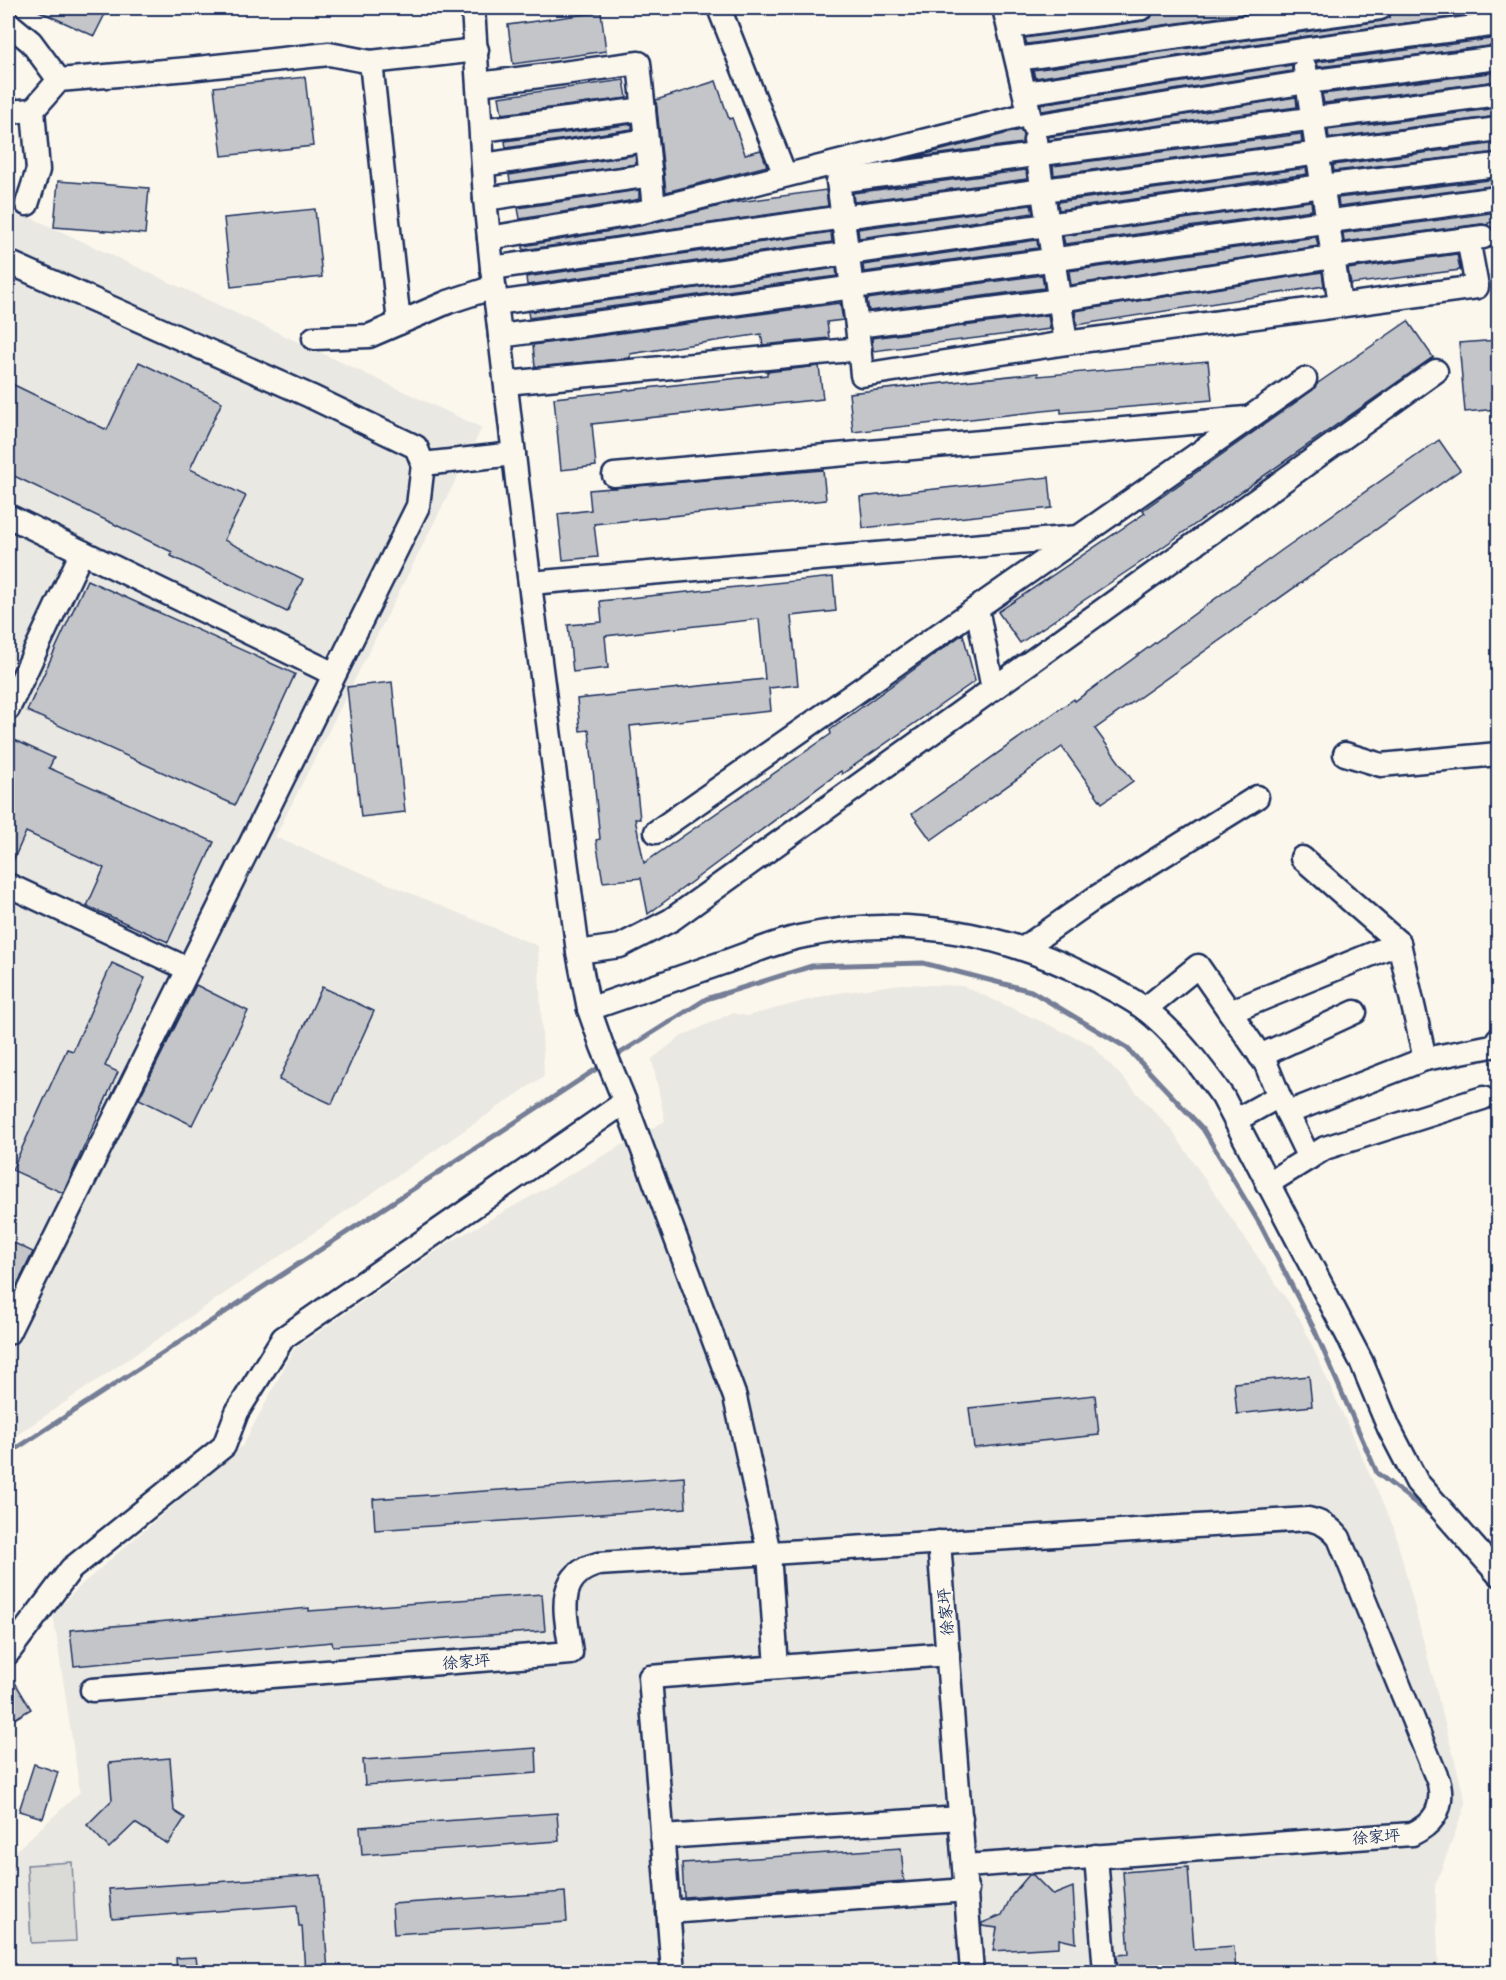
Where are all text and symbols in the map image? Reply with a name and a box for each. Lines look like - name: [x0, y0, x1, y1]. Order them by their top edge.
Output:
- street label: 徐家坪: [935, 1587, 958, 1637]
- street label: 徐家坪: [441, 1651, 491, 1674]
- street label: 徐家坪: [1351, 1826, 1401, 1849]

